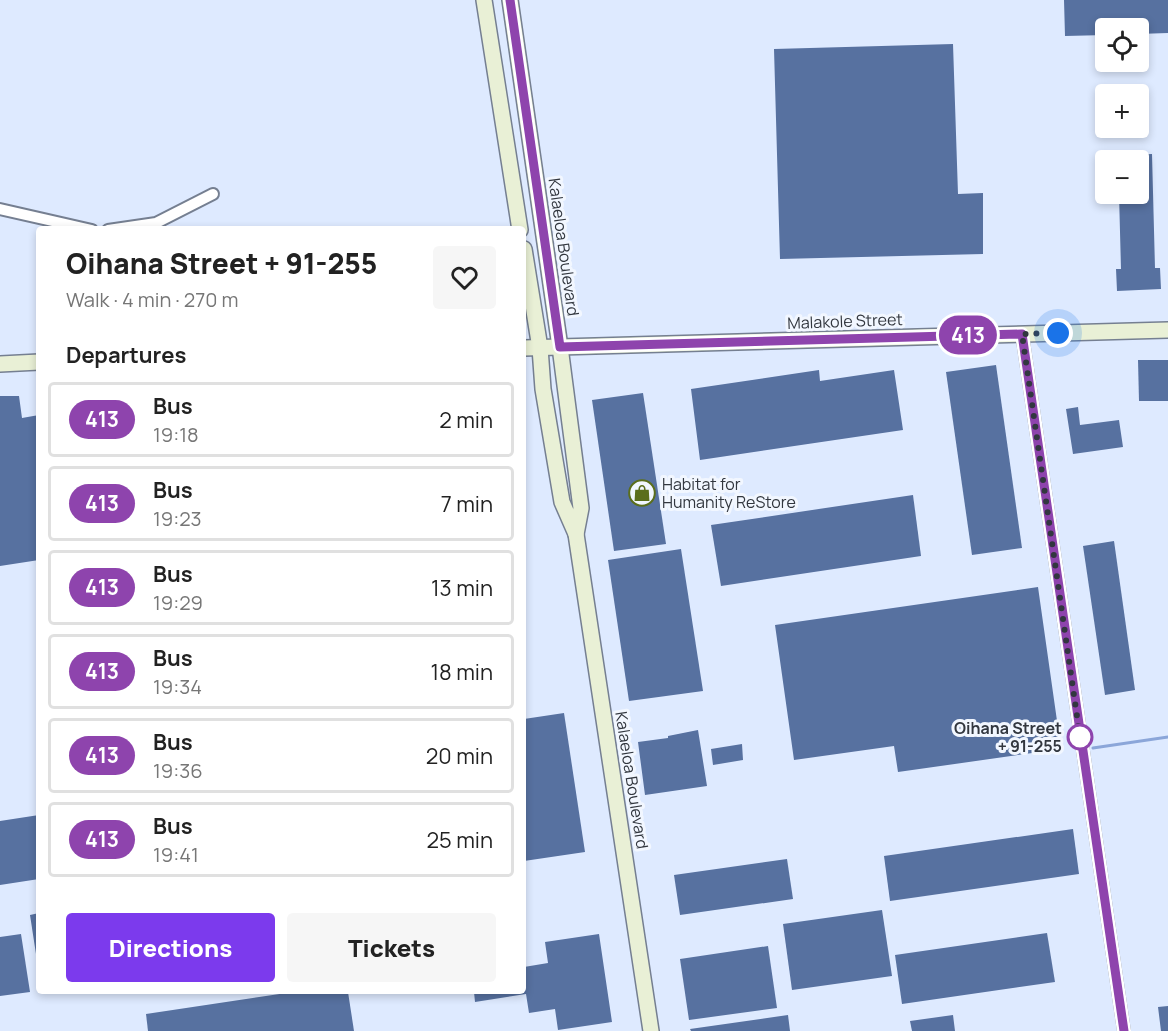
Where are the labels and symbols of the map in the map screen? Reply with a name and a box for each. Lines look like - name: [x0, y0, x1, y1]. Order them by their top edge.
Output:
- street label: Kalaeloa Boulevard: [543, 177, 585, 317]
- street label: Malakole Street: [787, 308, 903, 334]
- line badge: 413: [934, 316, 1002, 354]
- your location: [1043, 318, 1073, 348]
- place label: Habitat for Humanity ReStore: [662, 473, 796, 513]
- shop icon: Habitat for Humanity ReStore: [627, 478, 657, 508]
- street label: Kalaeloa Boulevard: [610, 710, 654, 850]
- place label: Oihana Street + 91-255: [954, 717, 1062, 757]
- marker: Oihana Street + 91-255: [1067, 724, 1093, 750]

